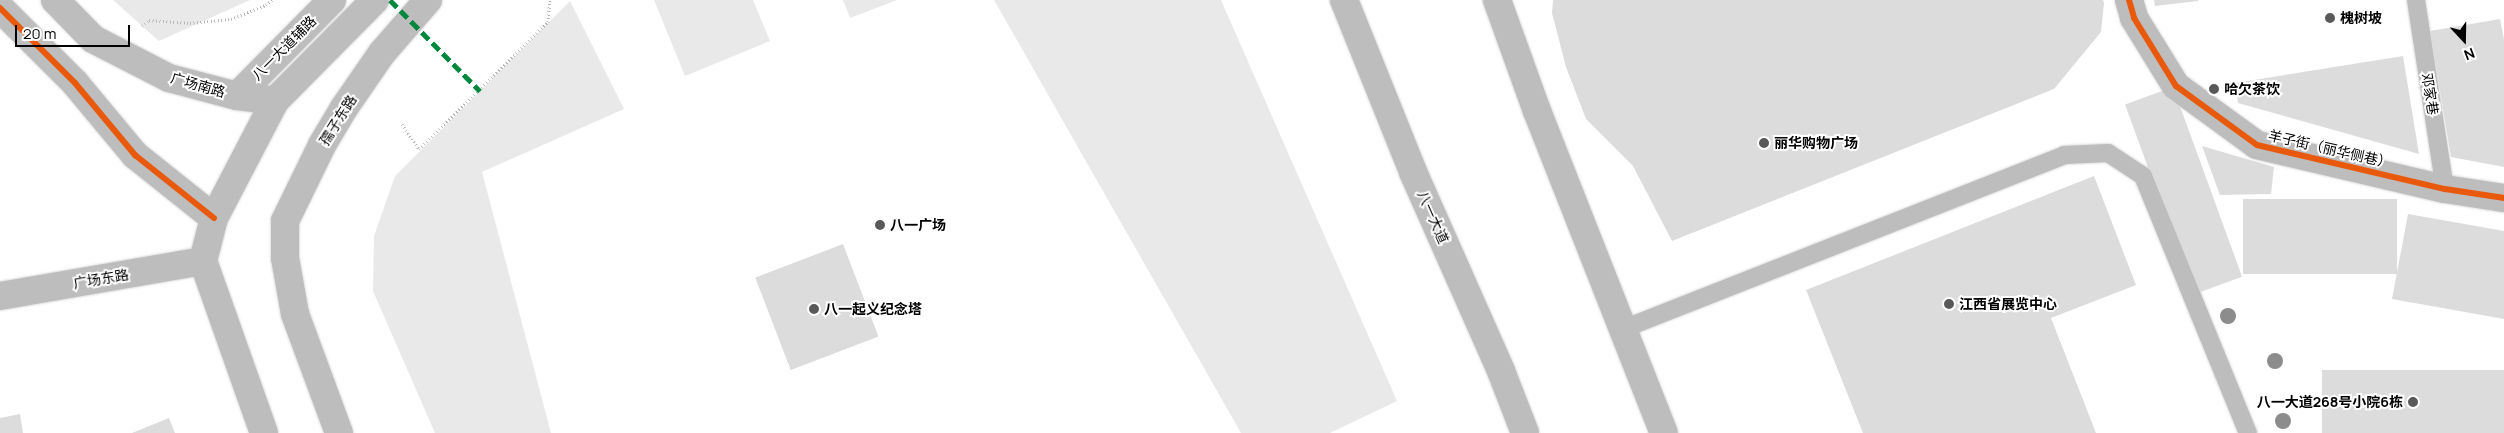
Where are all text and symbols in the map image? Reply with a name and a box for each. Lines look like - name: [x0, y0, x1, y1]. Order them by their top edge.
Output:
- place label: 槐树坡: [2340, 10, 2382, 26]
- street label: 八一大道辅路: [248, 12, 320, 84]
- marker: 槐树坡: [2324, 12, 2336, 24]
- scale bar: [18, 15, 132, 47]
- north arrow: [2439, 15, 2489, 65]
- text: 20 m: [23, 23, 56, 44]
- text: N: [2461, 44, 2478, 65]
- street label: 广场南路: [169, 69, 227, 101]
- street label: 邓家巷: [2418, 72, 2442, 116]
- place label: 哈欠茶饮: [2224, 81, 2280, 97]
- marker: 哈欠茶饮: [2208, 83, 2220, 95]
- street label: 孺子东路: [316, 92, 360, 148]
- street label: 羊子街（丽华侧巷）: [2267, 127, 2393, 171]
- place label: 丽华购物广场: [1774, 135, 1858, 151]
- marker: 丽华购物广场: [1758, 137, 1770, 149]
- street label: 八一大道: [1414, 188, 1452, 246]
- place label: 八一广场: [890, 217, 946, 233]
- marker: 八一广场: [874, 219, 886, 231]
- street label: 广场东路: [72, 266, 130, 292]
- place label: 江西省展览中心: [1959, 296, 2057, 312]
- marker: 江西省展览中心: [1943, 298, 1955, 310]
- place label: 八一起义纪念塔: [824, 301, 922, 317]
- marker: 八一起义纪念塔: [808, 303, 820, 315]
- place label: 八一大道268号小院6栋: [2257, 394, 2403, 410]
- marker: 八一大道268号小院6栋: [2407, 396, 2419, 408]

